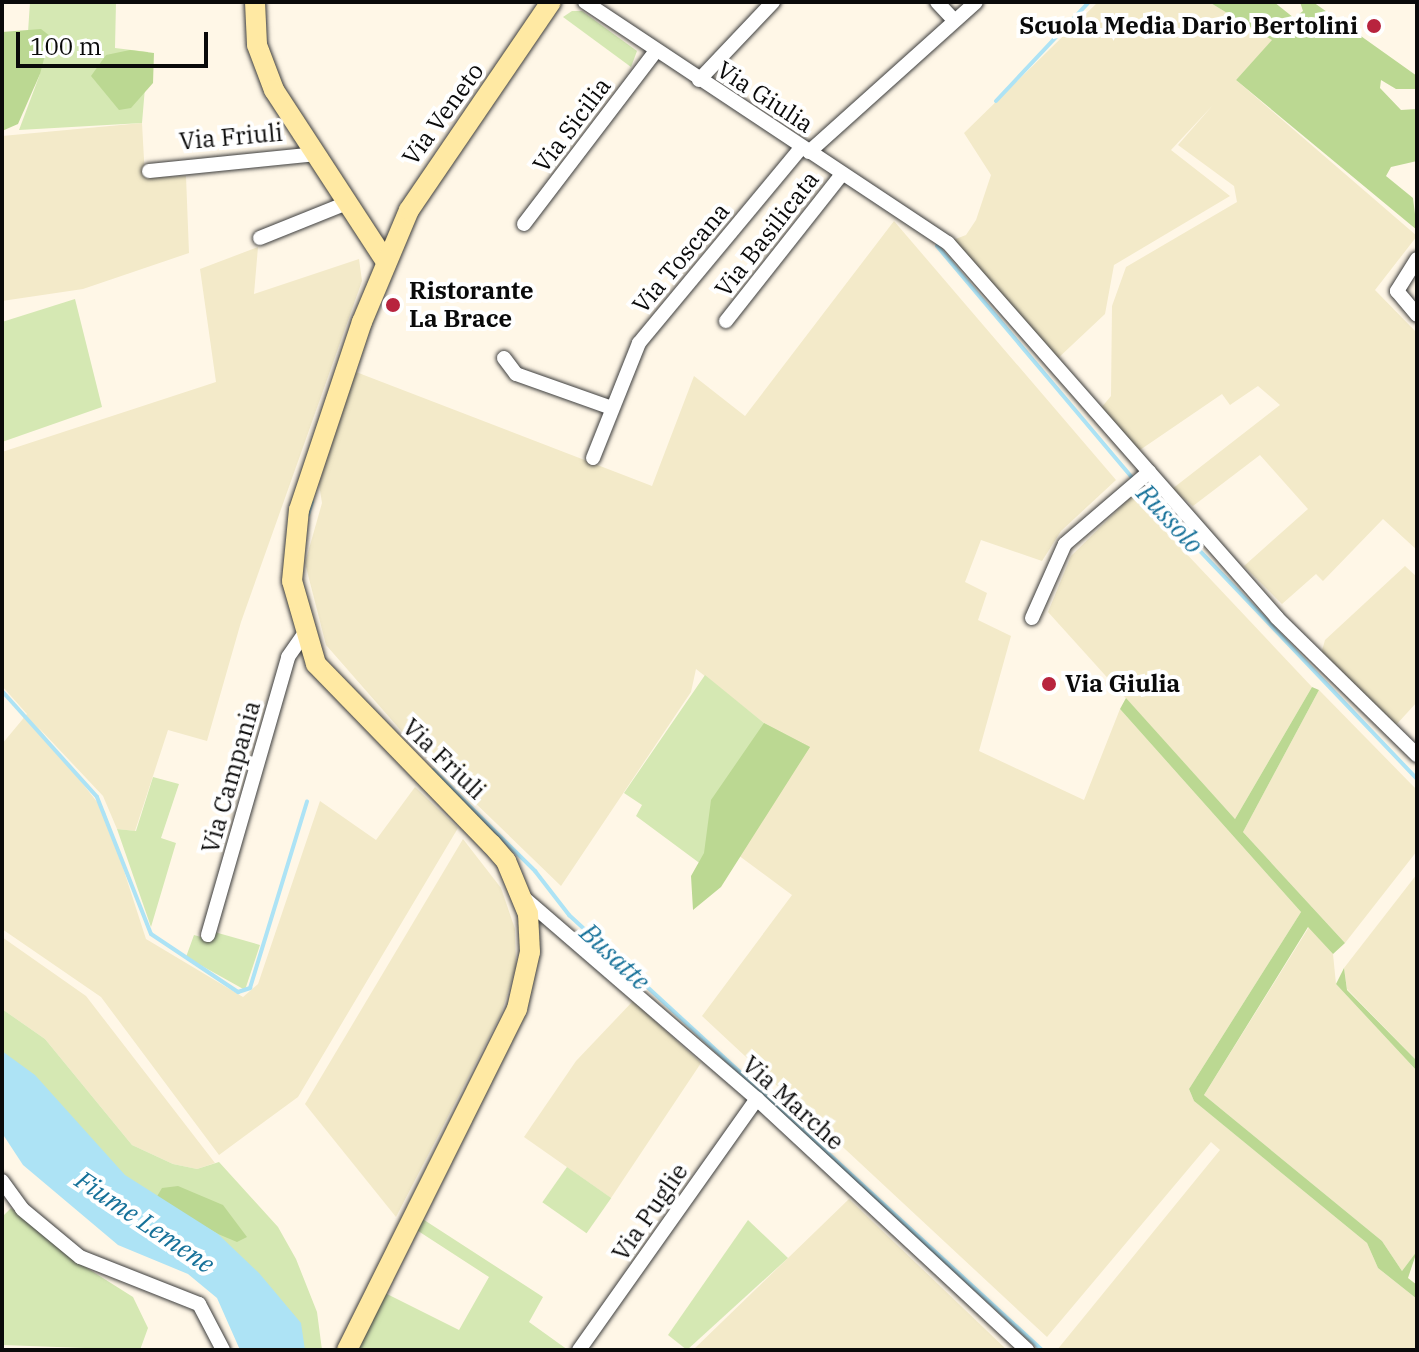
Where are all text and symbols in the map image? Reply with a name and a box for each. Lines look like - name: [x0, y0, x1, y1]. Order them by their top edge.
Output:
- place label: Scuola Media Dario Bertolini: [1019, 12, 1358, 40]
- scale bar: [20, 16, 212, 66]
- marker: Scuola Media Dario Bertolini: [1365, 17, 1383, 35]
- text: 100 m: [30, 30, 102, 62]
- street label: Via Giulia: [711, 55, 819, 139]
- street label: Via Veneto: [396, 57, 490, 171]
- street label: Via Sicilia: [527, 72, 617, 178]
- street label: Via Friuli: [178, 118, 284, 156]
- street label: Via Basilicata: [709, 165, 825, 303]
- street label: Via Toscana: [626, 197, 736, 319]
- place label: Ristorante La Brace: [409, 277, 534, 333]
- marker: Ristorante La Brace: [384, 296, 402, 314]
- water label: Russolo: [1130, 478, 1210, 560]
- place label: Via Giulia: [1065, 670, 1180, 698]
- marker: Via Giulia: [1040, 675, 1058, 693]
- street label: Via Campania: [196, 698, 266, 856]
- street label: Via Friuli: [397, 713, 491, 805]
- water label: Busatte: [574, 917, 656, 997]
- street label: Via Marche: [736, 1050, 850, 1156]
- street label: Via Puglie: [606, 1158, 694, 1266]
- water label: Fiume Lemene: [70, 1164, 220, 1280]

